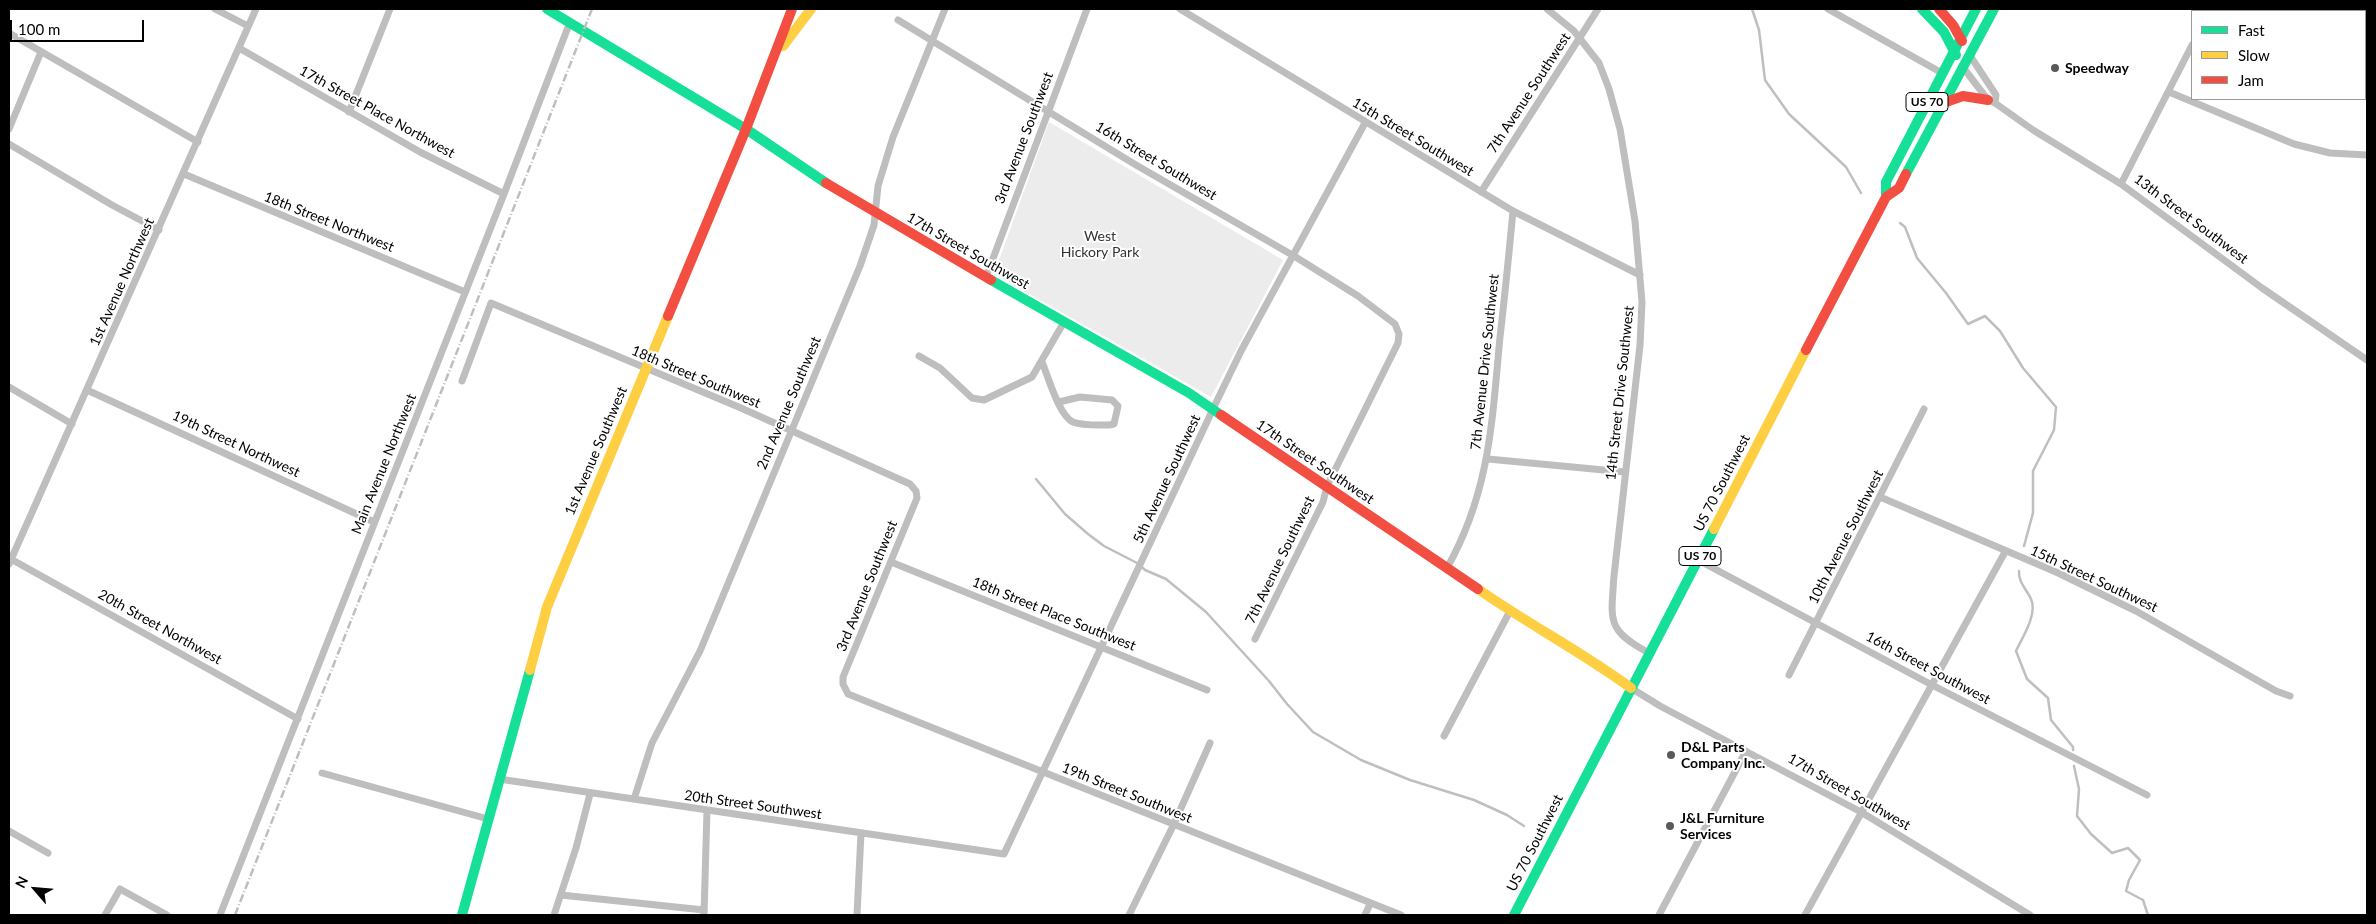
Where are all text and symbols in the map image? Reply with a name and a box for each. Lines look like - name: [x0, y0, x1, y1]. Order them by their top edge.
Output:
- scale bar: [12, 10, 146, 42]
- legend: [2191, 10, 2366, 100]
- text: 100 m: [18, 20, 60, 38]
- text: Fast: [2238, 21, 2265, 39]
- street label: 7th Avenue Southwest: [1484, 30, 1574, 156]
- text: Slow: [2238, 46, 2270, 64]
- place label: Speedway: [2065, 60, 2129, 76]
- street label: 17th Street Place Northwest: [296, 62, 458, 162]
- marker: Speedway: [2049, 62, 2061, 74]
- street label: 3rd Avenue Southwest: [991, 70, 1057, 206]
- text: Jam: [2238, 71, 2264, 89]
- road number: US 70: [1906, 92, 1948, 111]
- street label: 15th Street Southwest: [1349, 94, 1477, 180]
- street label: 16th Street Southwest: [1092, 118, 1220, 204]
- street label: 13th Street Southwest: [2131, 171, 2251, 267]
- street label: 18th Street Northwest: [262, 188, 396, 256]
- street label: 17th Street Southwest: [904, 209, 1032, 293]
- street label: 1st Avenue Northwest: [86, 215, 158, 349]
- park label: West Hickory Park: [1061, 228, 1139, 260]
- street label: 7th Avenue Drive Southwest: [1467, 273, 1503, 451]
- street label: 14th Street Drive Southwest: [1602, 305, 1638, 481]
- street label: 2nd Avenue Southwest: [753, 334, 825, 472]
- street label: 18th Street Southwest: [629, 342, 763, 412]
- street label: 1st Avenue Southwest: [561, 384, 631, 518]
- street label: Main Avenue Northwest: [348, 391, 420, 537]
- street label: 19th Street Northwest: [170, 407, 302, 481]
- street label: 5th Avenue Southwest: [1130, 412, 1204, 546]
- street label: 17th Street Southwest: [1253, 416, 1377, 508]
- street label: US 70 Southwest: [1690, 432, 1754, 534]
- street label: 10th Avenue Southwest: [1805, 467, 1887, 607]
- street label: 7th Avenue Southwest: [1242, 493, 1318, 627]
- street label: 3rd Avenue Southwest: [833, 518, 901, 654]
- street label: 15th Street Southwest: [2028, 542, 2160, 616]
- road number: US 70: [1679, 546, 1721, 566]
- street label: 18th Street Place Southwest: [970, 573, 1138, 655]
- street label: 20th Street Northwest: [95, 586, 225, 668]
- street label: 16th Street Southwest: [1863, 628, 1993, 708]
- place label: D&L Parts Company Inc.: [1681, 739, 1765, 772]
- marker: D&L Parts Company Inc.: [1665, 749, 1677, 761]
- street label: 17th Street Southwest: [1785, 750, 1913, 834]
- street label: 19th Street Southwest: [1060, 759, 1194, 827]
- street label: 20th Street Southwest: [683, 787, 823, 823]
- street label: US 70 Southwest: [1503, 792, 1567, 894]
- place label: J&L Furniture Services: [1680, 810, 1764, 842]
- marker: J&L Furniture Services: [1664, 820, 1676, 832]
- north arrow: [10, 864, 60, 914]
- text: N: [11, 873, 31, 891]

